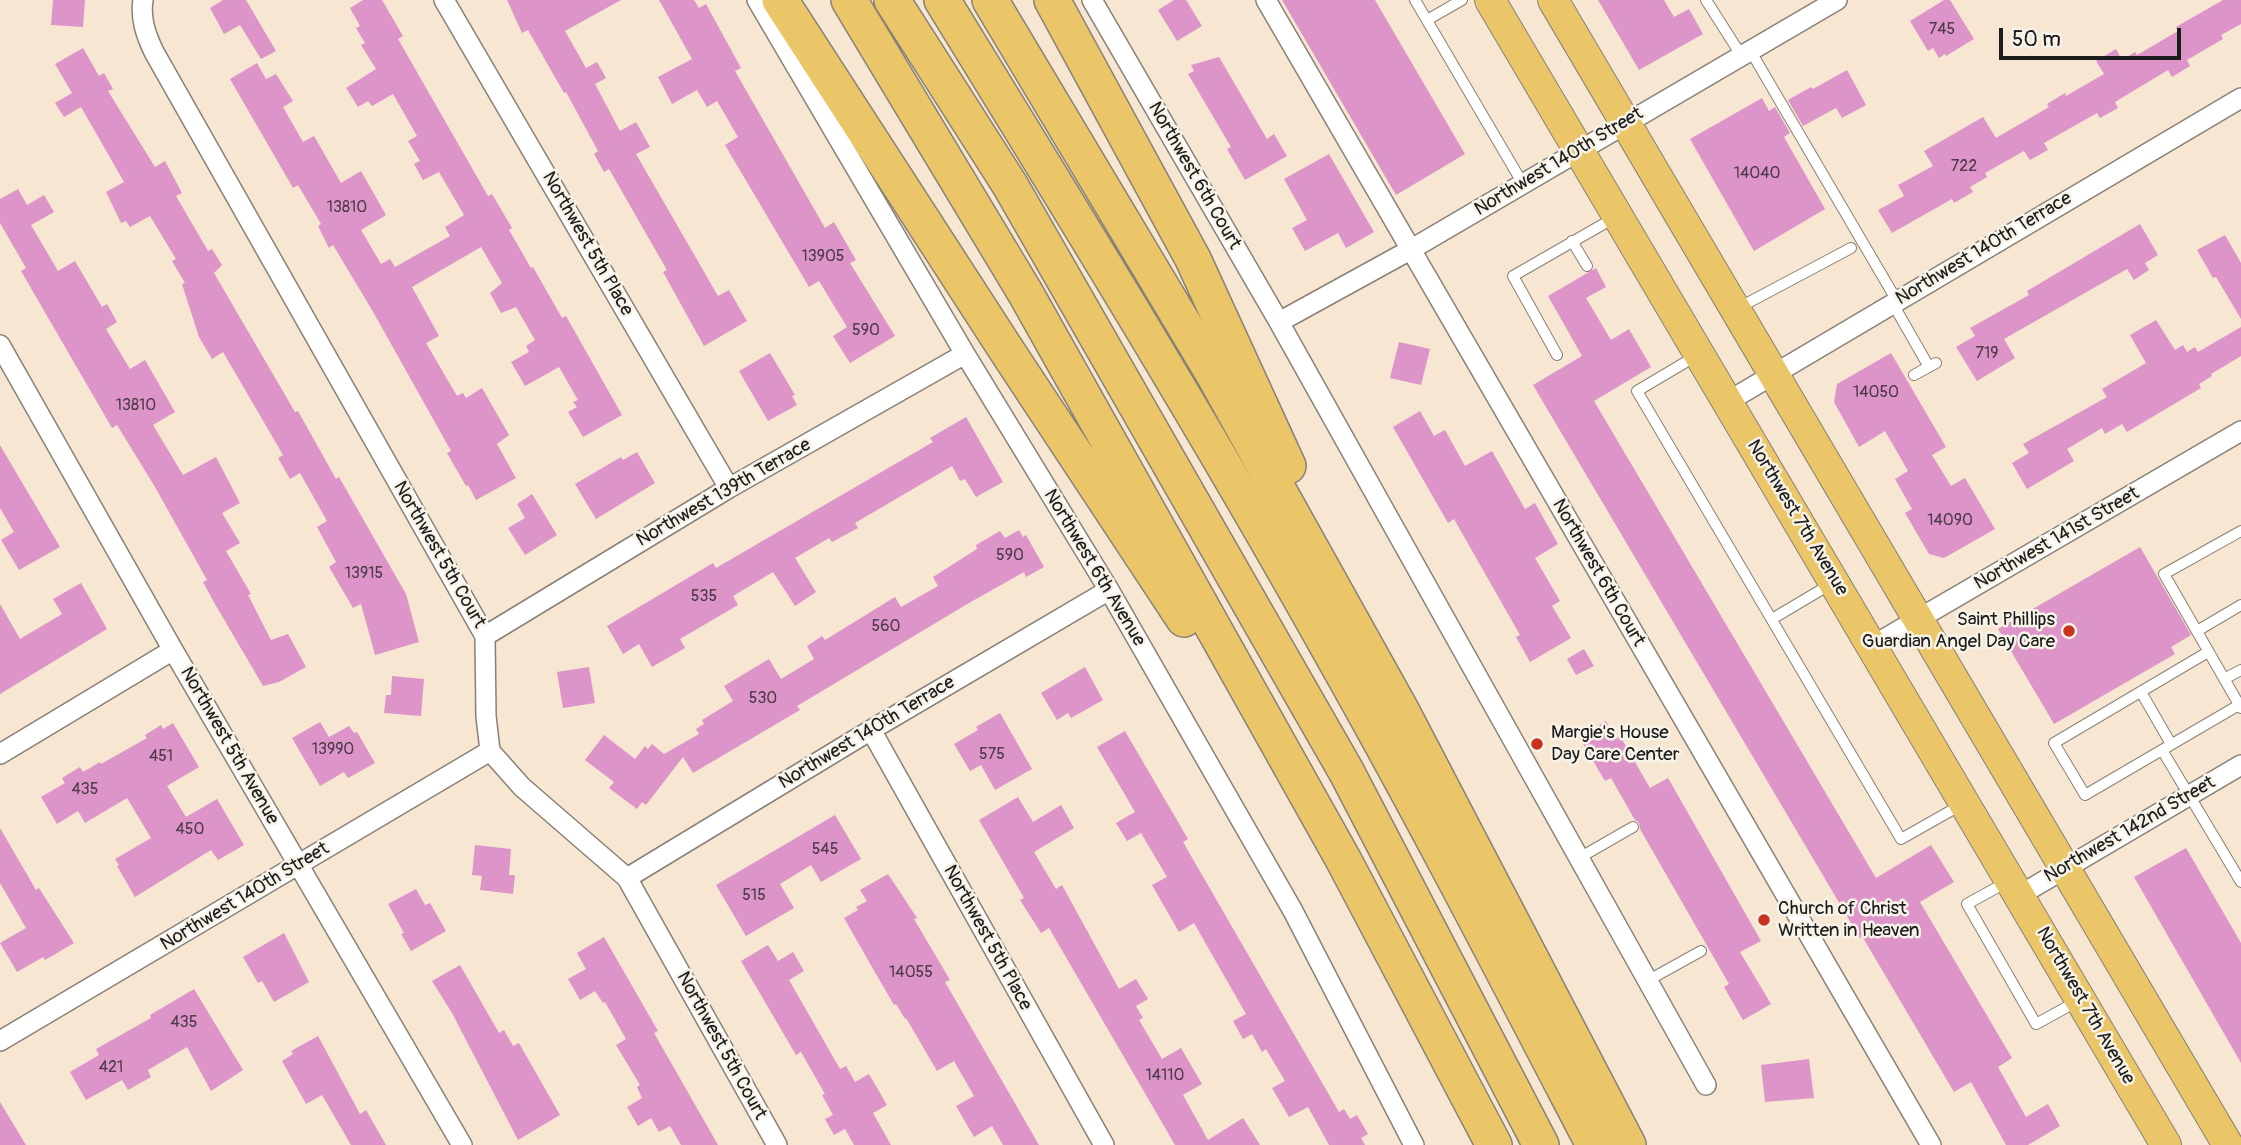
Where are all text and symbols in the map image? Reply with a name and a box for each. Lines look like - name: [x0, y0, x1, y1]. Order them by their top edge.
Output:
- scale bar: [2003, 14, 2185, 58]
- house number: 745: [1929, 20, 1955, 40]
- text: 50 m: [2012, 26, 2061, 53]
- street label: Northwest 6th Court: [1142, 98, 1246, 254]
- street label: Northwest 140th Street: [1471, 103, 1647, 221]
- house number: 722: [1951, 157, 1977, 177]
- house number: 14040: [1734, 164, 1780, 184]
- street label: Northwest 5th Place: [536, 168, 638, 320]
- street label: Northwest 140th Terrace: [1892, 187, 2076, 311]
- house number: 13810: [327, 198, 367, 218]
- house number: 13905: [801, 247, 845, 267]
- house number: 590: [852, 321, 880, 341]
- house number: 719: [1976, 344, 1998, 364]
- house number: 14050: [1853, 383, 1899, 403]
- house number: 13810: [116, 396, 156, 416]
- street label: Northwest 139th Terrace: [633, 434, 815, 552]
- street label: Northwest 7th Avenue: [1741, 436, 1853, 600]
- street label: Northwest 5th Court: [388, 478, 490, 632]
- street label: Northwest 141st Street: [1971, 482, 2143, 596]
- street label: Northwest 6th Avenue: [1038, 485, 1150, 651]
- street label: Northwest 6th Court: [1546, 495, 1650, 651]
- house number: 14090: [1927, 511, 1973, 531]
- house number: 590: [996, 546, 1024, 566]
- house number: 13915: [345, 564, 383, 584]
- house number: 535: [691, 587, 717, 607]
- place label: Saint Phillips Guardian Angel Day Care: [1862, 609, 2055, 653]
- house number: 560: [872, 617, 900, 637]
- marker: Saint Phillips Guardian Angel Day Care: [2061, 623, 2077, 639]
- street label: Northwest 5th Avenue: [175, 663, 283, 829]
- street label: Northwest 140th Terrace: [775, 671, 959, 795]
- house number: 530: [749, 689, 777, 709]
- place label: Margie's House Day Care Center: [1551, 722, 1680, 766]
- marker: Margie's House Day Care Center: [1529, 736, 1545, 752]
- house number: 13990: [312, 740, 354, 760]
- house number: 575: [979, 745, 1005, 765]
- house number: 451: [149, 747, 173, 767]
- street label: Northwest 142nd Street: [2040, 772, 2220, 888]
- house number: 435: [72, 780, 98, 800]
- house number: 450: [176, 820, 204, 840]
- street label: Northwest 140th Street: [157, 838, 333, 956]
- house number: 545: [812, 840, 838, 860]
- street label: Northwest 5th Place: [938, 861, 1036, 1015]
- house number: 515: [742, 886, 766, 906]
- place label: Church of Christ Written in Heaven: [1778, 898, 1919, 942]
- marker: Church of Christ Written in Heaven: [1756, 912, 1772, 928]
- street label: Northwest 7th Avenue: [2031, 923, 2139, 1089]
- house number: 14055: [889, 963, 933, 983]
- street label: Northwest 5th Court: [671, 968, 771, 1124]
- house number: 435: [171, 1013, 197, 1033]
- house number: 421: [99, 1058, 123, 1078]
- house number: 14110: [1146, 1066, 1184, 1086]

